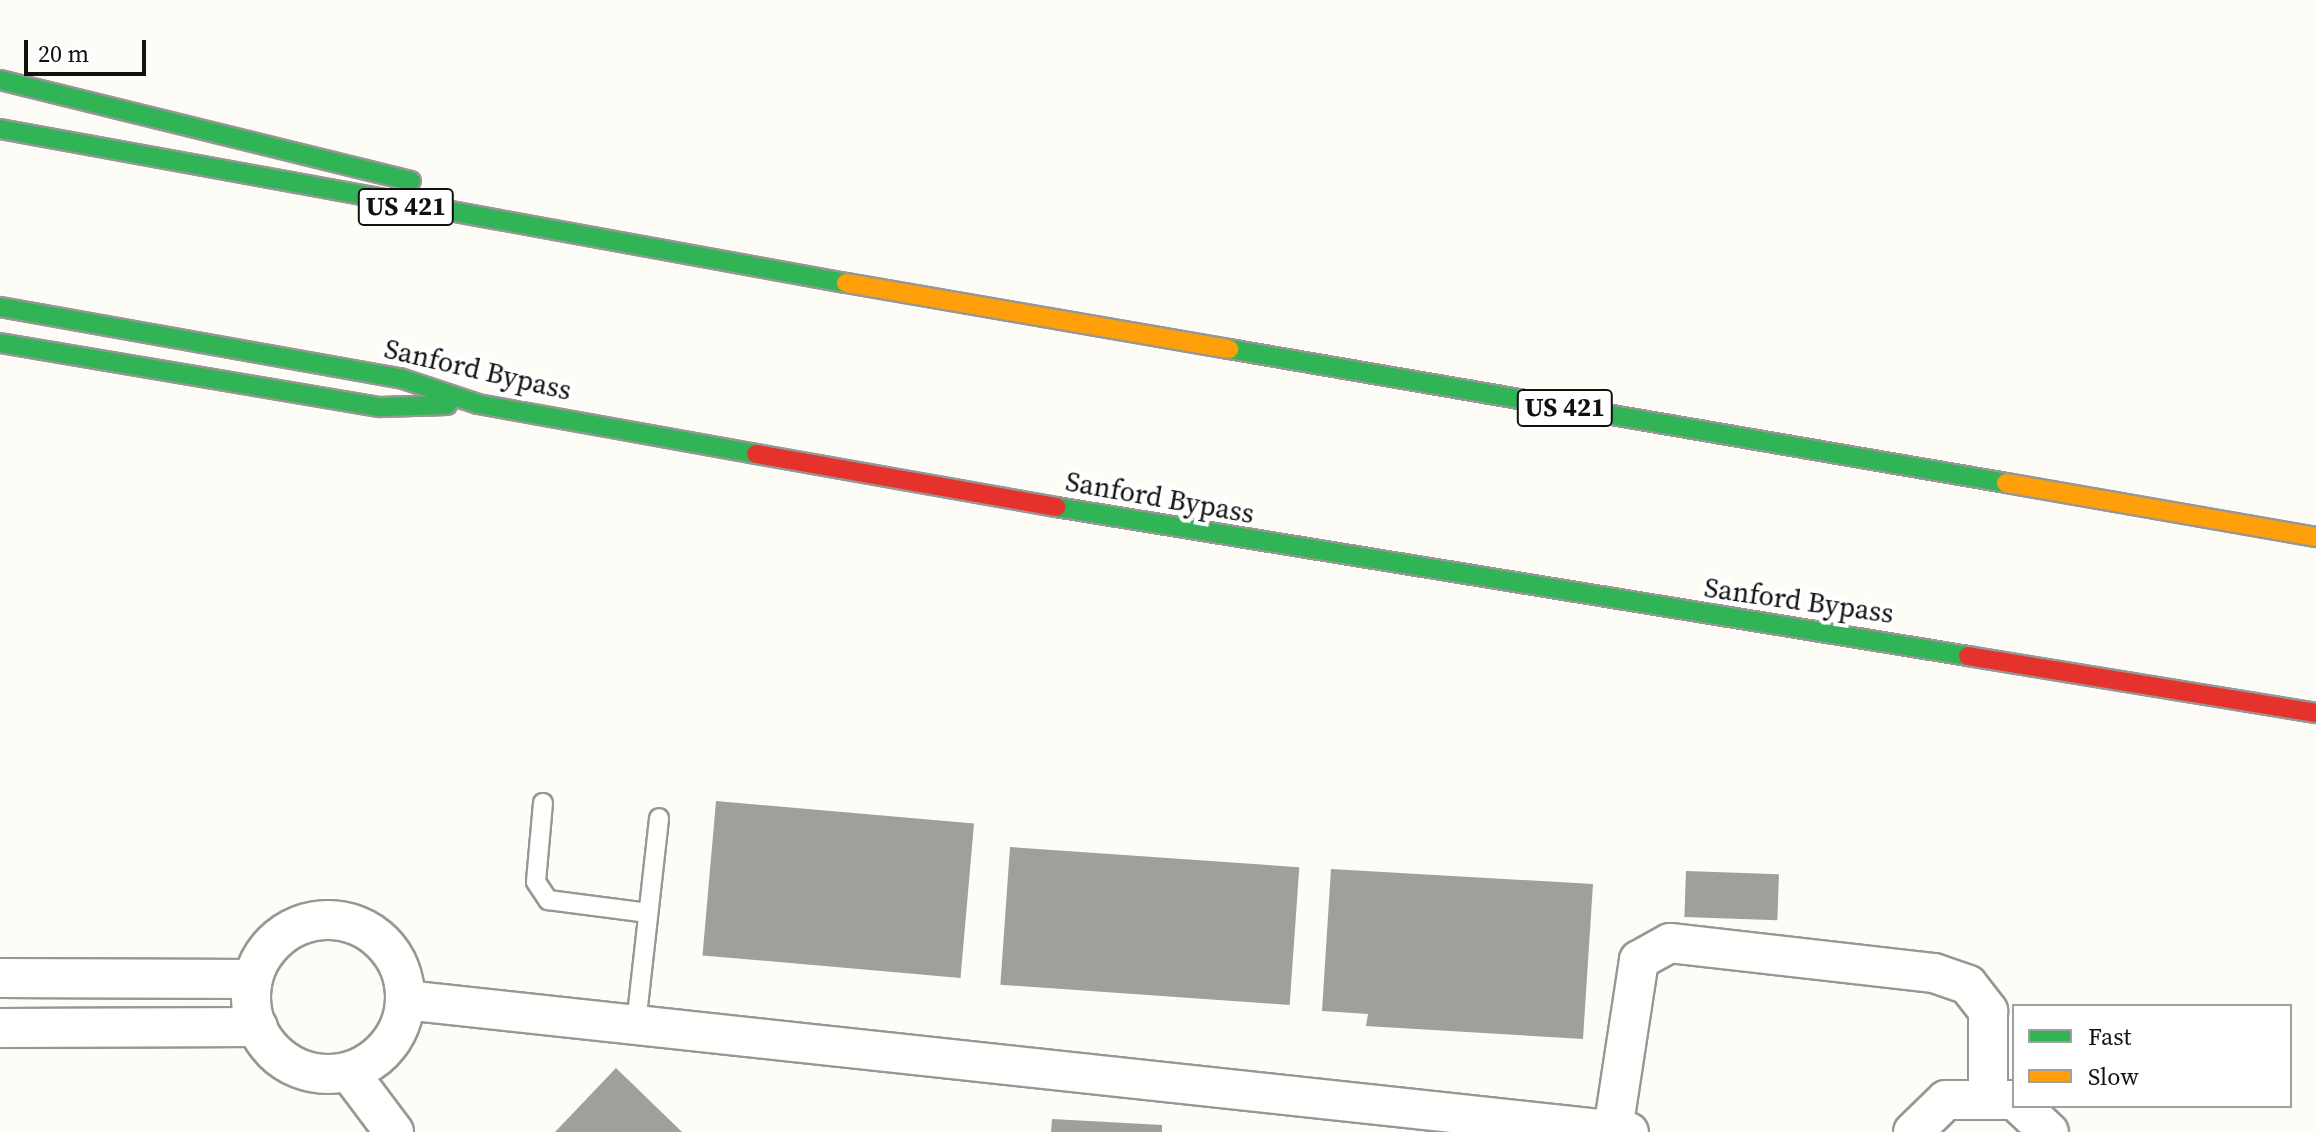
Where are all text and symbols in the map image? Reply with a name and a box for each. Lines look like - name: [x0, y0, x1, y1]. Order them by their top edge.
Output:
- scale bar: [28, 24, 150, 74]
- text: 20 m: [38, 37, 89, 70]
- road number: US 421: [356, 185, 456, 229]
- street label: Sanford Bypass: [381, 331, 575, 407]
- road number: US 421: [1515, 386, 1615, 430]
- street label: Sanford Bypass: [1063, 464, 1257, 530]
- street label: Sanford Bypass: [1702, 570, 1896, 630]
- legend: [2012, 1004, 2292, 1108]
- text: Fast: [2088, 1020, 2131, 1053]
- text: Slow: [2088, 1060, 2139, 1093]

